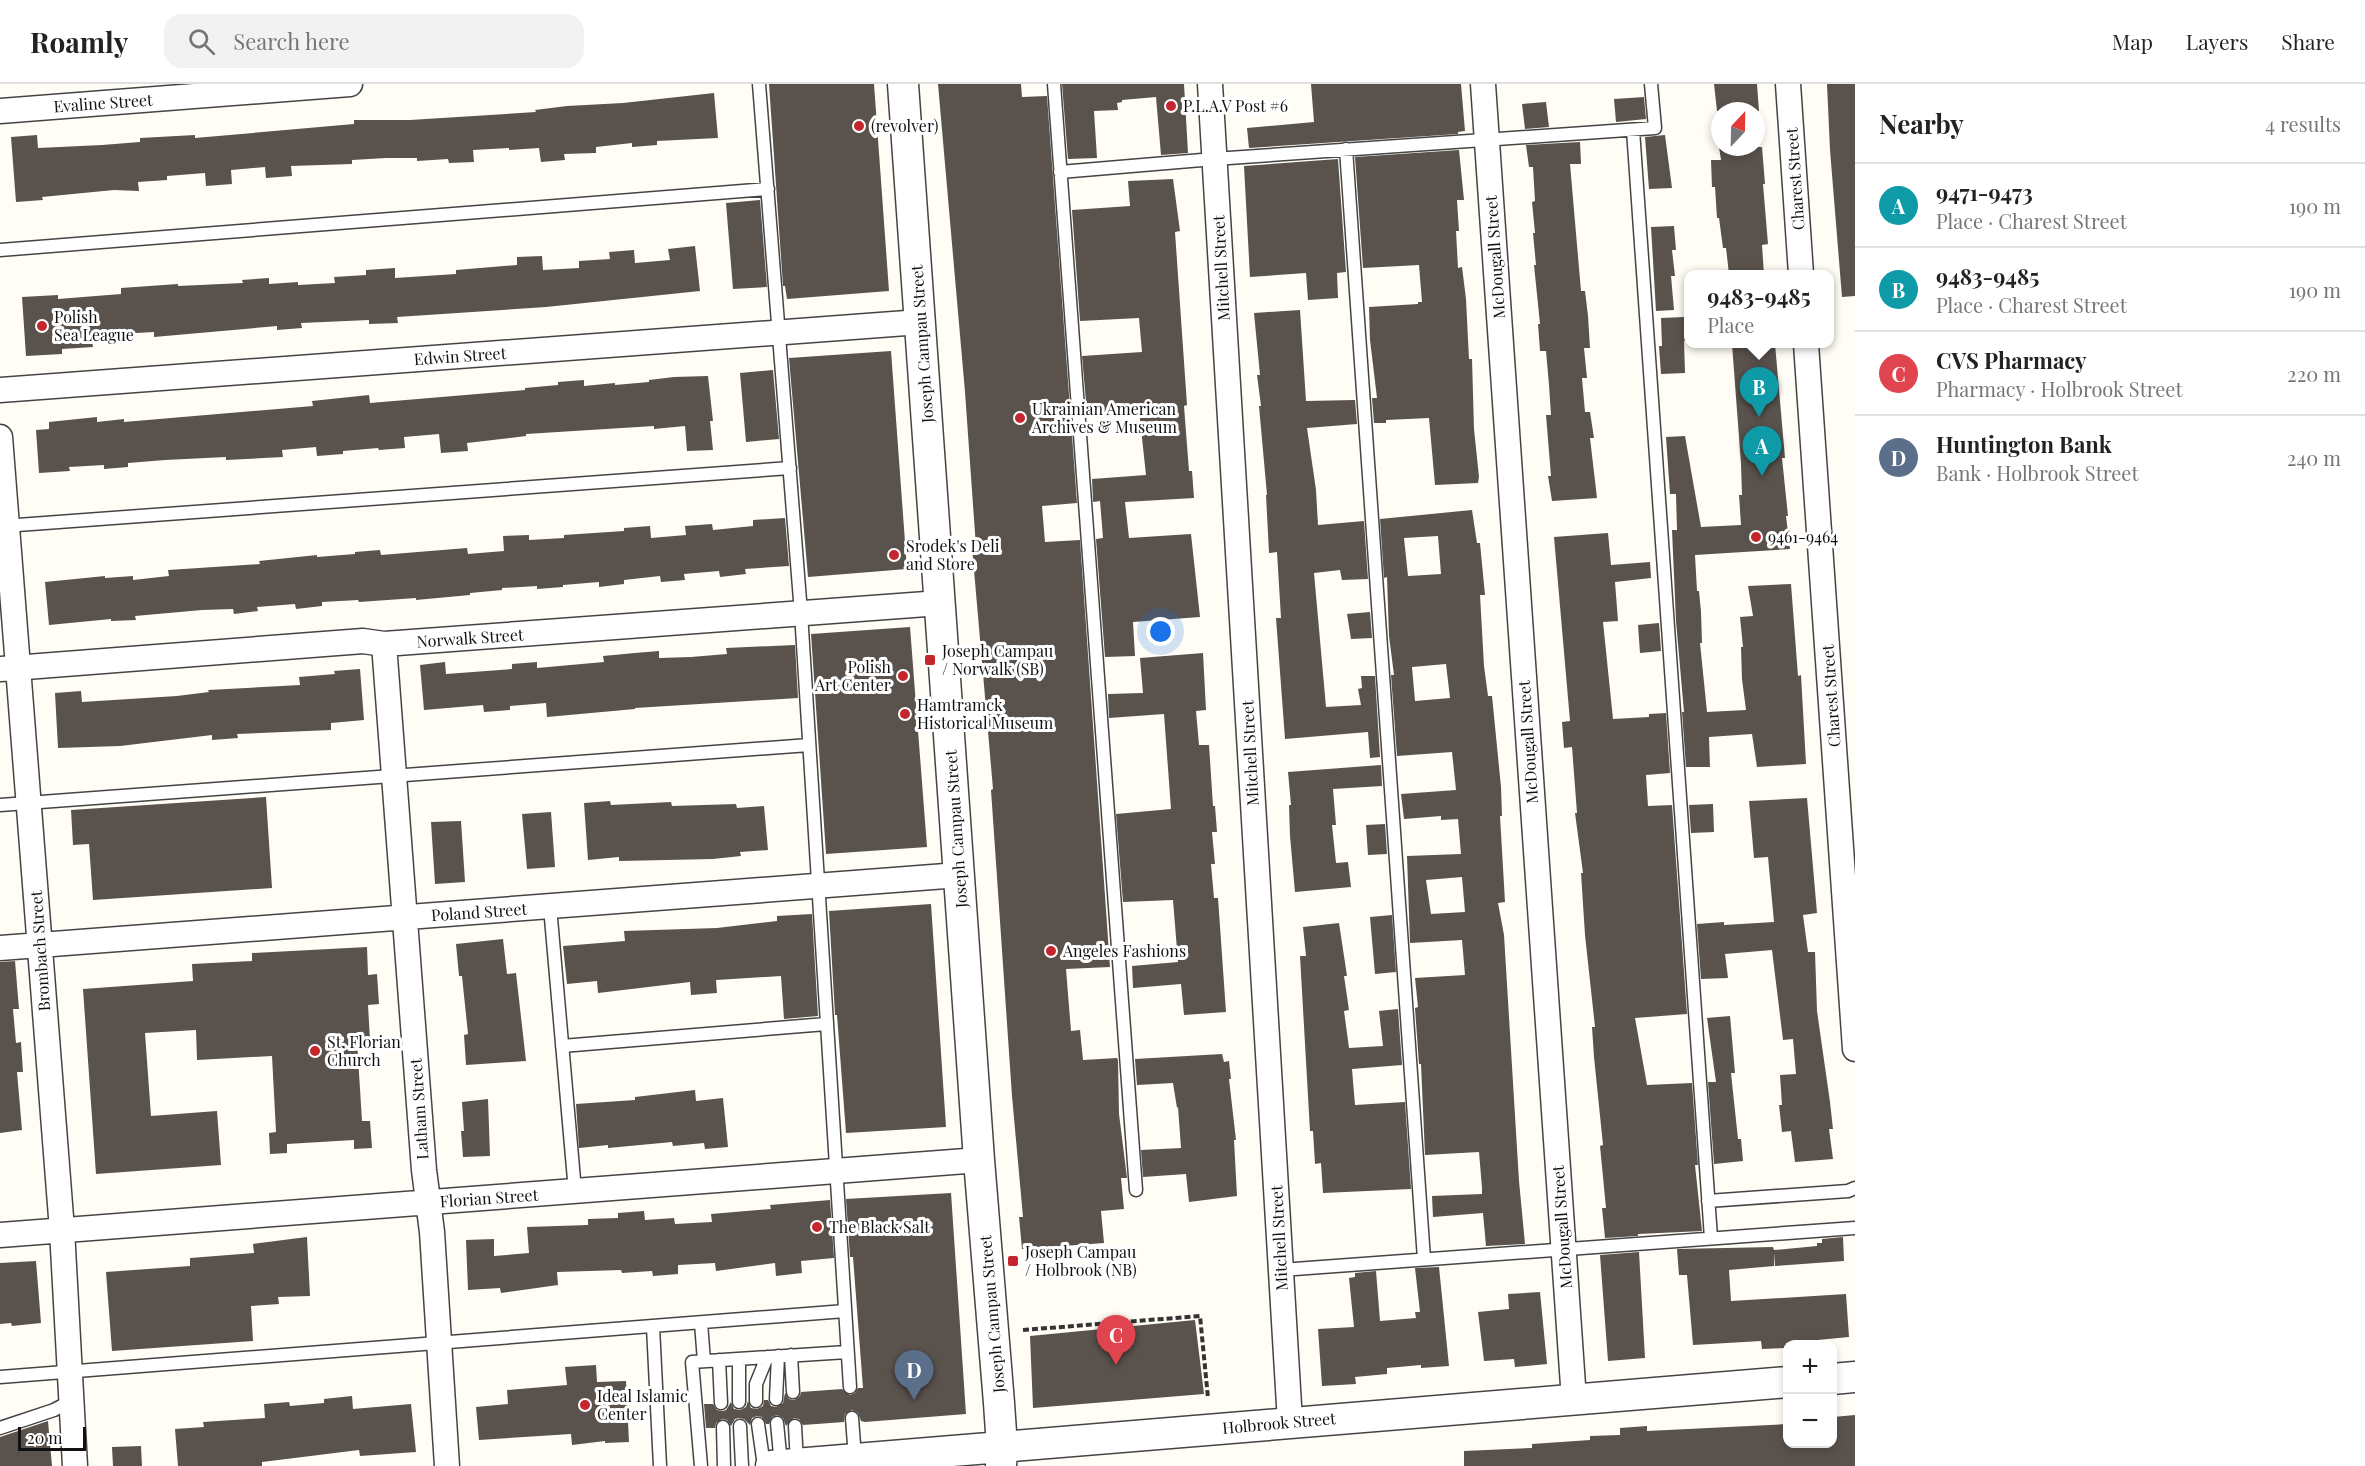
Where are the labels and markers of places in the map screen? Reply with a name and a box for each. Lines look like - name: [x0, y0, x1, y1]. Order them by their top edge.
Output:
- place label: P.L.A.V Post #6: [1183, 95, 1288, 116]
- marker: P.L.A.V Post #6: [1164, 99, 1178, 113]
- place label: (revolver): [871, 115, 938, 136]
- marker: (revolver): [852, 119, 866, 133]
- place label: Polish Sea League: [54, 306, 134, 345]
- marker: Polish Sea League: [35, 319, 49, 333]
- pin: B: [1740, 368, 1778, 417]
- place label: Ukrainian American Archives & Museum: [1031, 398, 1177, 437]
- marker: Ukrainian American Archives & Museum: [1013, 411, 1027, 425]
- pin: A: [1742, 426, 1782, 476]
- place label: 9461-9464: [1768, 526, 1838, 547]
- marker: 9461-9464: [1749, 530, 1763, 544]
- place label: Srodek's Deli and Store: [906, 535, 1000, 574]
- marker: Srodek's Deli and Store: [887, 548, 901, 562]
- place label: Joseph Campau / Norwalk (SB): [941, 640, 1053, 679]
- marker: Joseph Campau / Norwalk (SB): [923, 653, 937, 667]
- place label: Polish Art Center: [814, 656, 892, 695]
- marker: Polish Art Center: [896, 669, 910, 683]
- place label: Hamtramck Historical Museum: [917, 694, 1053, 733]
- marker: Hamtramck Historical Museum: [898, 707, 912, 721]
- place label: Angeles Fashions: [1062, 940, 1186, 961]
- marker: Angeles Fashions: [1044, 944, 1058, 958]
- place label: St. Florian Church: [327, 1031, 401, 1070]
- marker: St. Florian Church: [308, 1044, 322, 1058]
- place label: The Black Salt: [829, 1216, 930, 1237]
- marker: The Black Salt: [810, 1220, 824, 1234]
- place label: Joseph Campau / Holbrook (NB): [1024, 1241, 1137, 1280]
- marker: Joseph Campau / Holbrook (NB): [1006, 1254, 1020, 1268]
- pin: C: [1096, 1316, 1136, 1365]
- pin: D: [894, 1350, 934, 1400]
- place label: Ideal Islamic Center: [597, 1385, 688, 1424]
- marker: Ideal Islamic Center: [578, 1398, 592, 1412]

